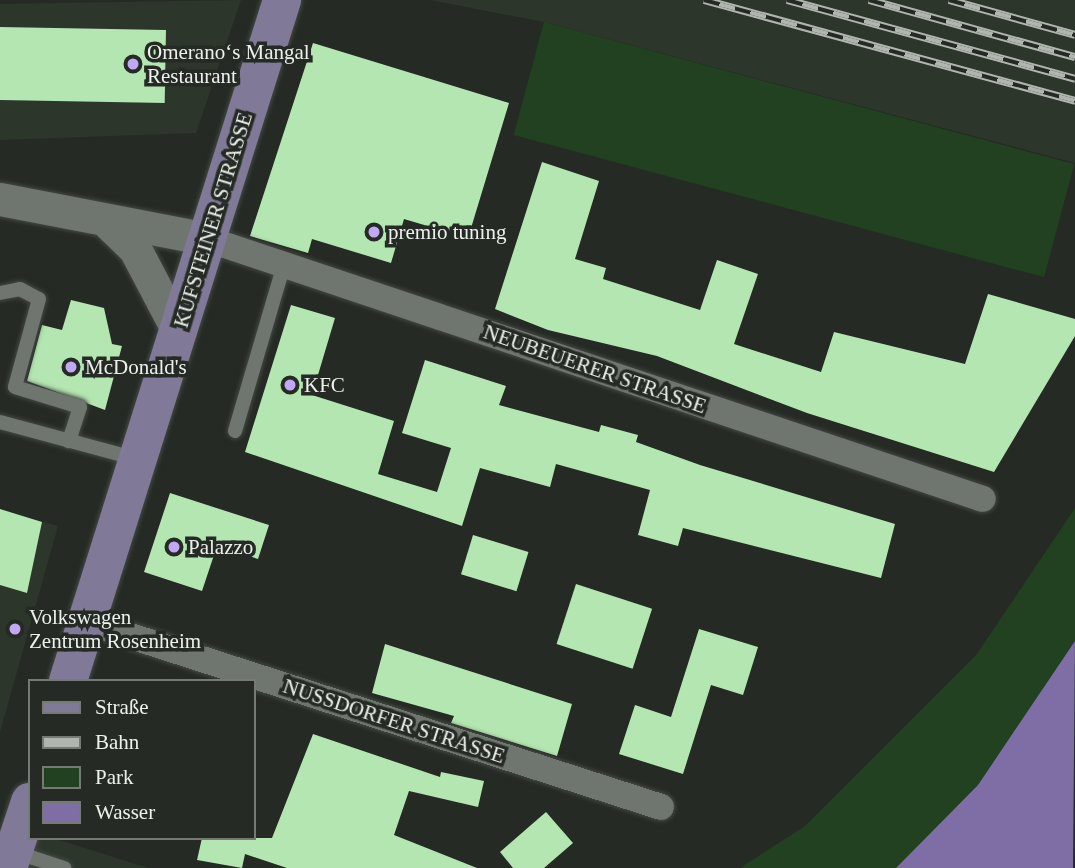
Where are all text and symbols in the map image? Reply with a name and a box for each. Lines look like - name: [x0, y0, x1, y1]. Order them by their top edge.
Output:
- place label: Omerano‘s Mangal Restaurant: [147, 39, 310, 89]
- marker: Omerano‘s Mangal Restaurant: [125, 56, 141, 72]
- street label: KUFSTEINER STRASSE: [168, 109, 258, 331]
- place label: premio tuning: [388, 219, 506, 245]
- marker: premio tuning: [366, 224, 382, 240]
- street label: NEUBEUERER STRASSE: [480, 319, 710, 419]
- place label: McDonald's: [85, 354, 187, 380]
- marker: McDonald's: [63, 359, 79, 375]
- place label: KFC: [304, 372, 345, 398]
- marker: KFC: [282, 377, 298, 393]
- place label: Palazzo: [188, 534, 253, 560]
- marker: Palazzo: [166, 539, 182, 555]
- place label: Volkswagen Zentrum Rosenheim: [29, 604, 201, 654]
- marker: Volkswagen Zentrum Rosenheim: [7, 621, 23, 637]
- street label: NUSSDORFER STRASSE: [280, 673, 508, 769]
- legend: [28, 679, 256, 840]
- text: Straße: [95, 695, 149, 719]
- text: Bahn: [95, 730, 139, 754]
- text: Park: [95, 765, 134, 789]
- text: Wasser: [95, 800, 155, 824]

